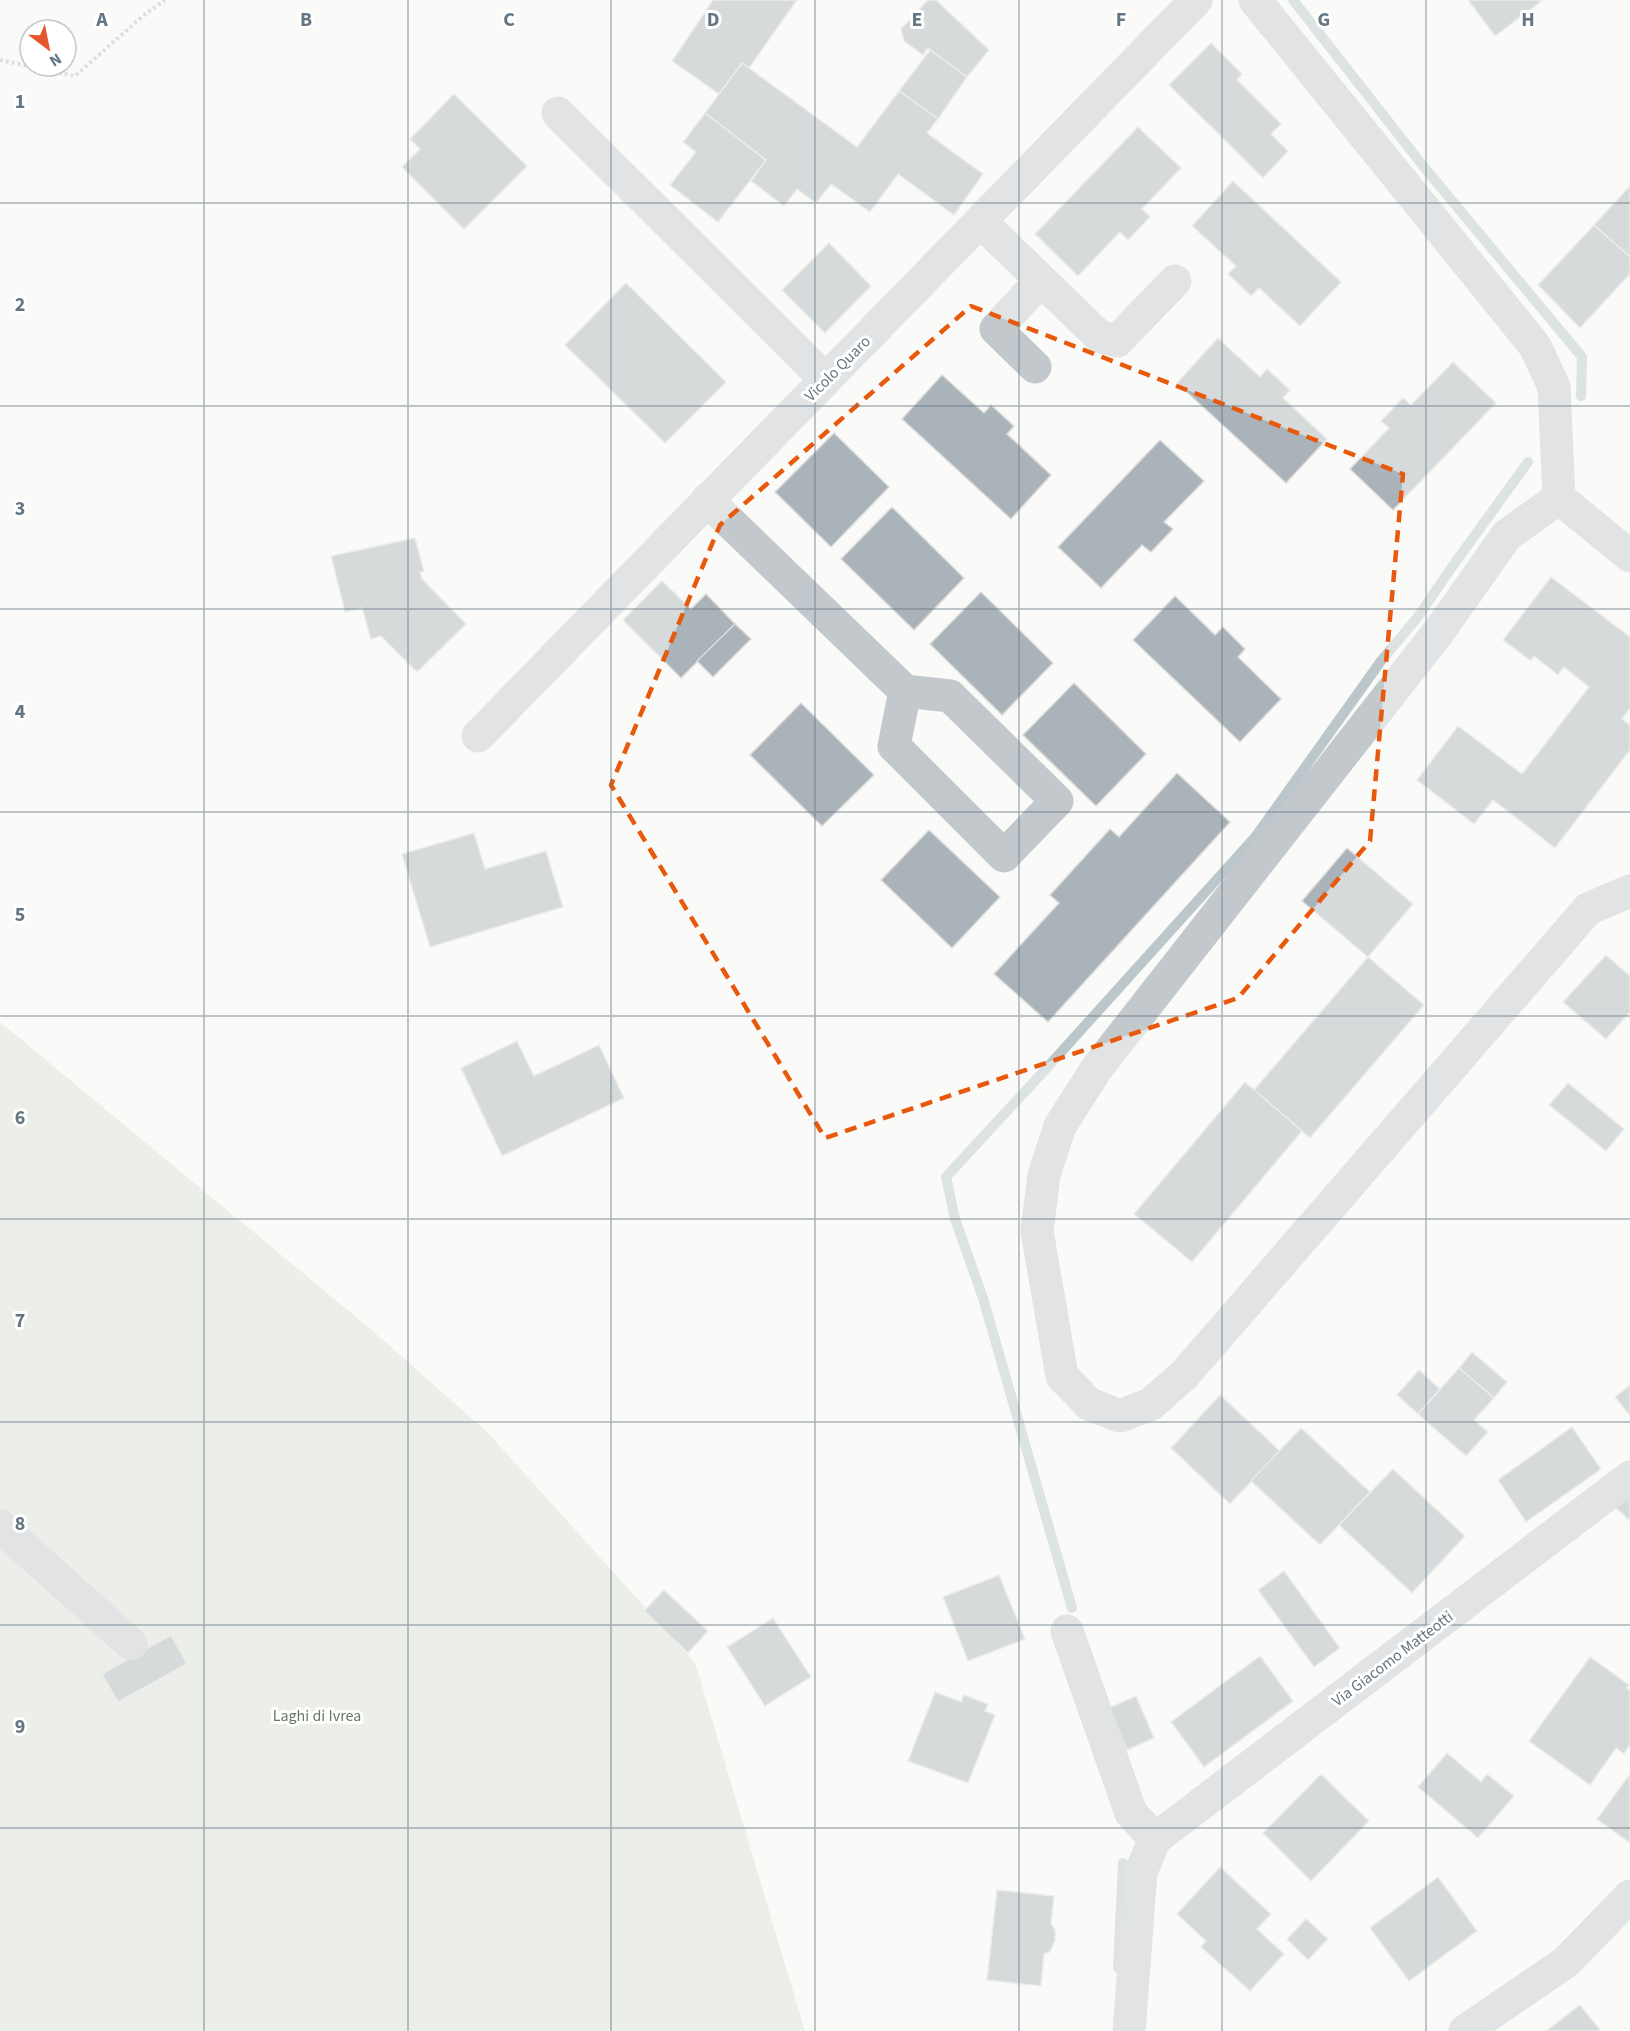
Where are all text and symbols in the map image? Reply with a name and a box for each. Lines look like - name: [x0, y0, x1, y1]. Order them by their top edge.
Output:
- text: A: [95, 6, 108, 34]
- text: B: [300, 6, 312, 34]
- text: C: [503, 6, 515, 34]
- text: D: [707, 6, 719, 34]
- text: E: [912, 6, 922, 34]
- text: F: [1116, 6, 1126, 34]
- text: G: [1318, 6, 1330, 34]
- text: H: [1521, 6, 1535, 34]
- north arrow: [18, 18, 78, 78]
- text: N: [45, 48, 66, 72]
- text: 1: [15, 88, 25, 116]
- text: 2: [15, 291, 25, 319]
- street label: Vicolo Quaro: [800, 331, 876, 407]
- text: 3: [15, 495, 25, 523]
- text: 4: [15, 698, 26, 726]
- text: 5: [15, 901, 25, 929]
- text: 6: [15, 1104, 25, 1132]
- text: 7: [15, 1307, 25, 1335]
- text: 8: [15, 1510, 25, 1538]
- street label: Via Giacomo Matteotti: [1327, 1606, 1458, 1712]
- park label: Laghi di Ivrea: [273, 1705, 361, 1727]
- text: 9: [15, 1713, 25, 1741]

